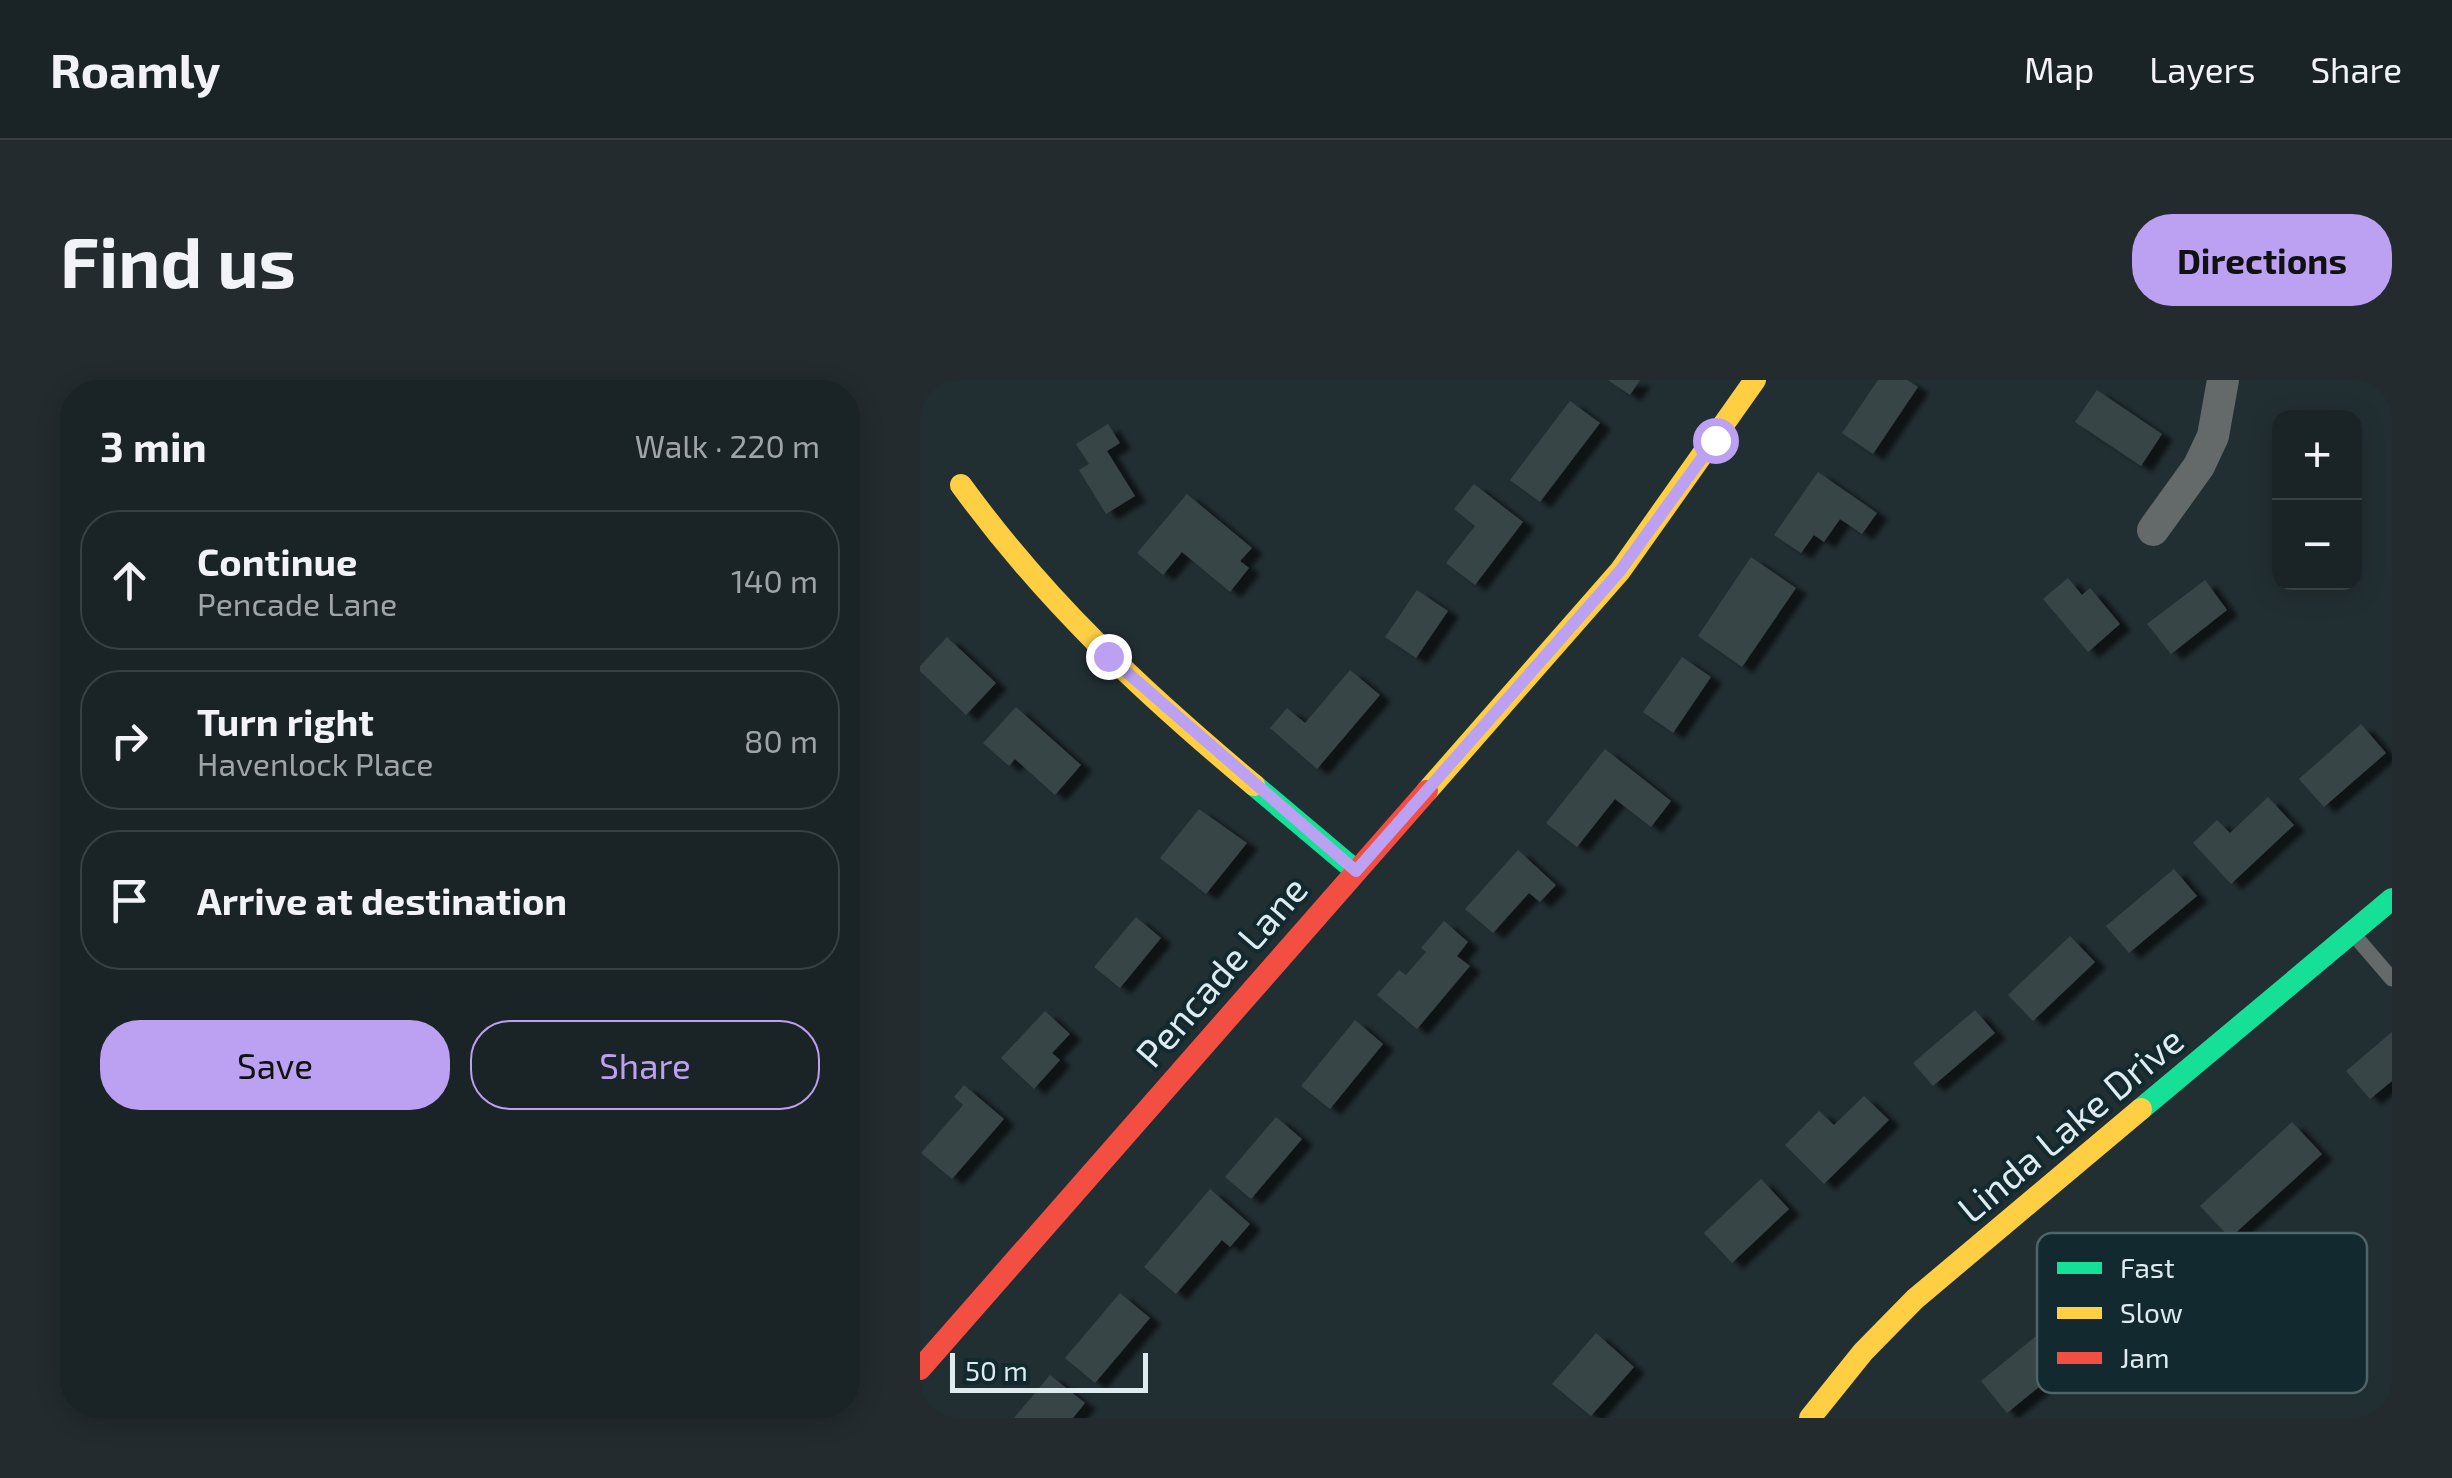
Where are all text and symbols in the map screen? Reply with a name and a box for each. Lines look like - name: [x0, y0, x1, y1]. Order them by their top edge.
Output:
- text: Roamly: [50, 40, 220, 98]
- text: Map: [2024, 48, 2094, 90]
- text: Layers: [2149, 48, 2255, 90]
- text: Share: [2310, 48, 2402, 90]
- button: Directions: [2132, 214, 2392, 306]
- text: Find us: [60, 218, 296, 302]
- map controls: [2272, 410, 2362, 590]
- button: +: [2272, 410, 2362, 500]
- route start: [1693, 418, 1739, 464]
- text: 3 min: [100, 420, 207, 470]
- text: Walk · 220 m: [635, 426, 820, 464]
- button: −: [2272, 500, 2362, 590]
- text: Continue: [197, 538, 357, 584]
- icon: ahead: [102, 553, 157, 608]
- text: 140 m: [731, 561, 818, 599]
- text: Pencade Lane: [197, 584, 397, 622]
- route end: [1086, 634, 1132, 680]
- text: Turn right: [197, 698, 374, 744]
- icon: right: [102, 713, 157, 768]
- text: 80 m: [744, 721, 818, 759]
- text: Havenlock Place: [197, 744, 433, 782]
- street label: Pencade Lane: [1125, 866, 1316, 1075]
- icon: arrive: [102, 873, 157, 928]
- text: Arrive at destination: [197, 877, 567, 923]
- street label: Linda Lake Drive: [1948, 1016, 2192, 1231]
- button: Save: [100, 1020, 450, 1110]
- button: Share: [470, 1020, 820, 1110]
- legend: [2037, 1233, 2367, 1393]
- text: Fast: [2120, 1250, 2175, 1284]
- text: Slow: [2120, 1295, 2183, 1329]
- text: Jam: [2120, 1340, 2169, 1374]
- scale bar: [950, 1348, 1148, 1393]
- text: 50 m: [965, 1353, 1028, 1387]

